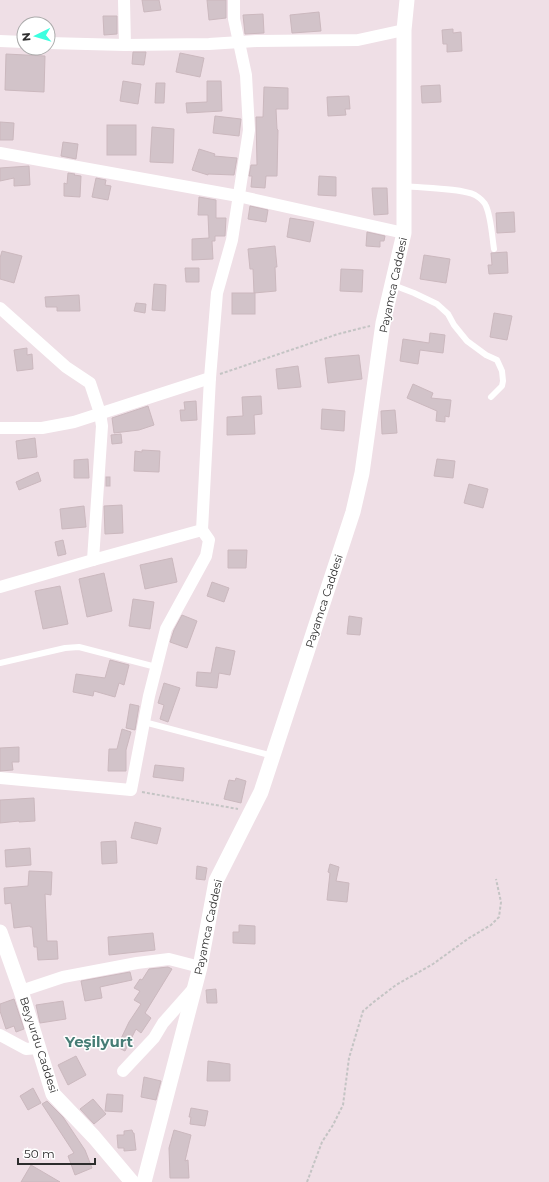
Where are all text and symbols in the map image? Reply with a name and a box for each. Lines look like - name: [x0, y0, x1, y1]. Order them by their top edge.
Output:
- north arrow: [16, 16, 56, 56]
- text: N: [19, 32, 33, 42]
- street label: Payamca Caddesi: [376, 236, 410, 334]
- street label: Payamca Caddesi: [302, 552, 346, 650]
- street label: Payamca Caddesi: [191, 878, 225, 976]
- street label: Beyyurdu Caddesi: [17, 995, 61, 1095]
- district label: Yeşilyurt: [64, 1032, 134, 1051]
- scale bar: [18, 1140, 95, 1166]
- text: 50 m: [24, 1146, 55, 1161]

